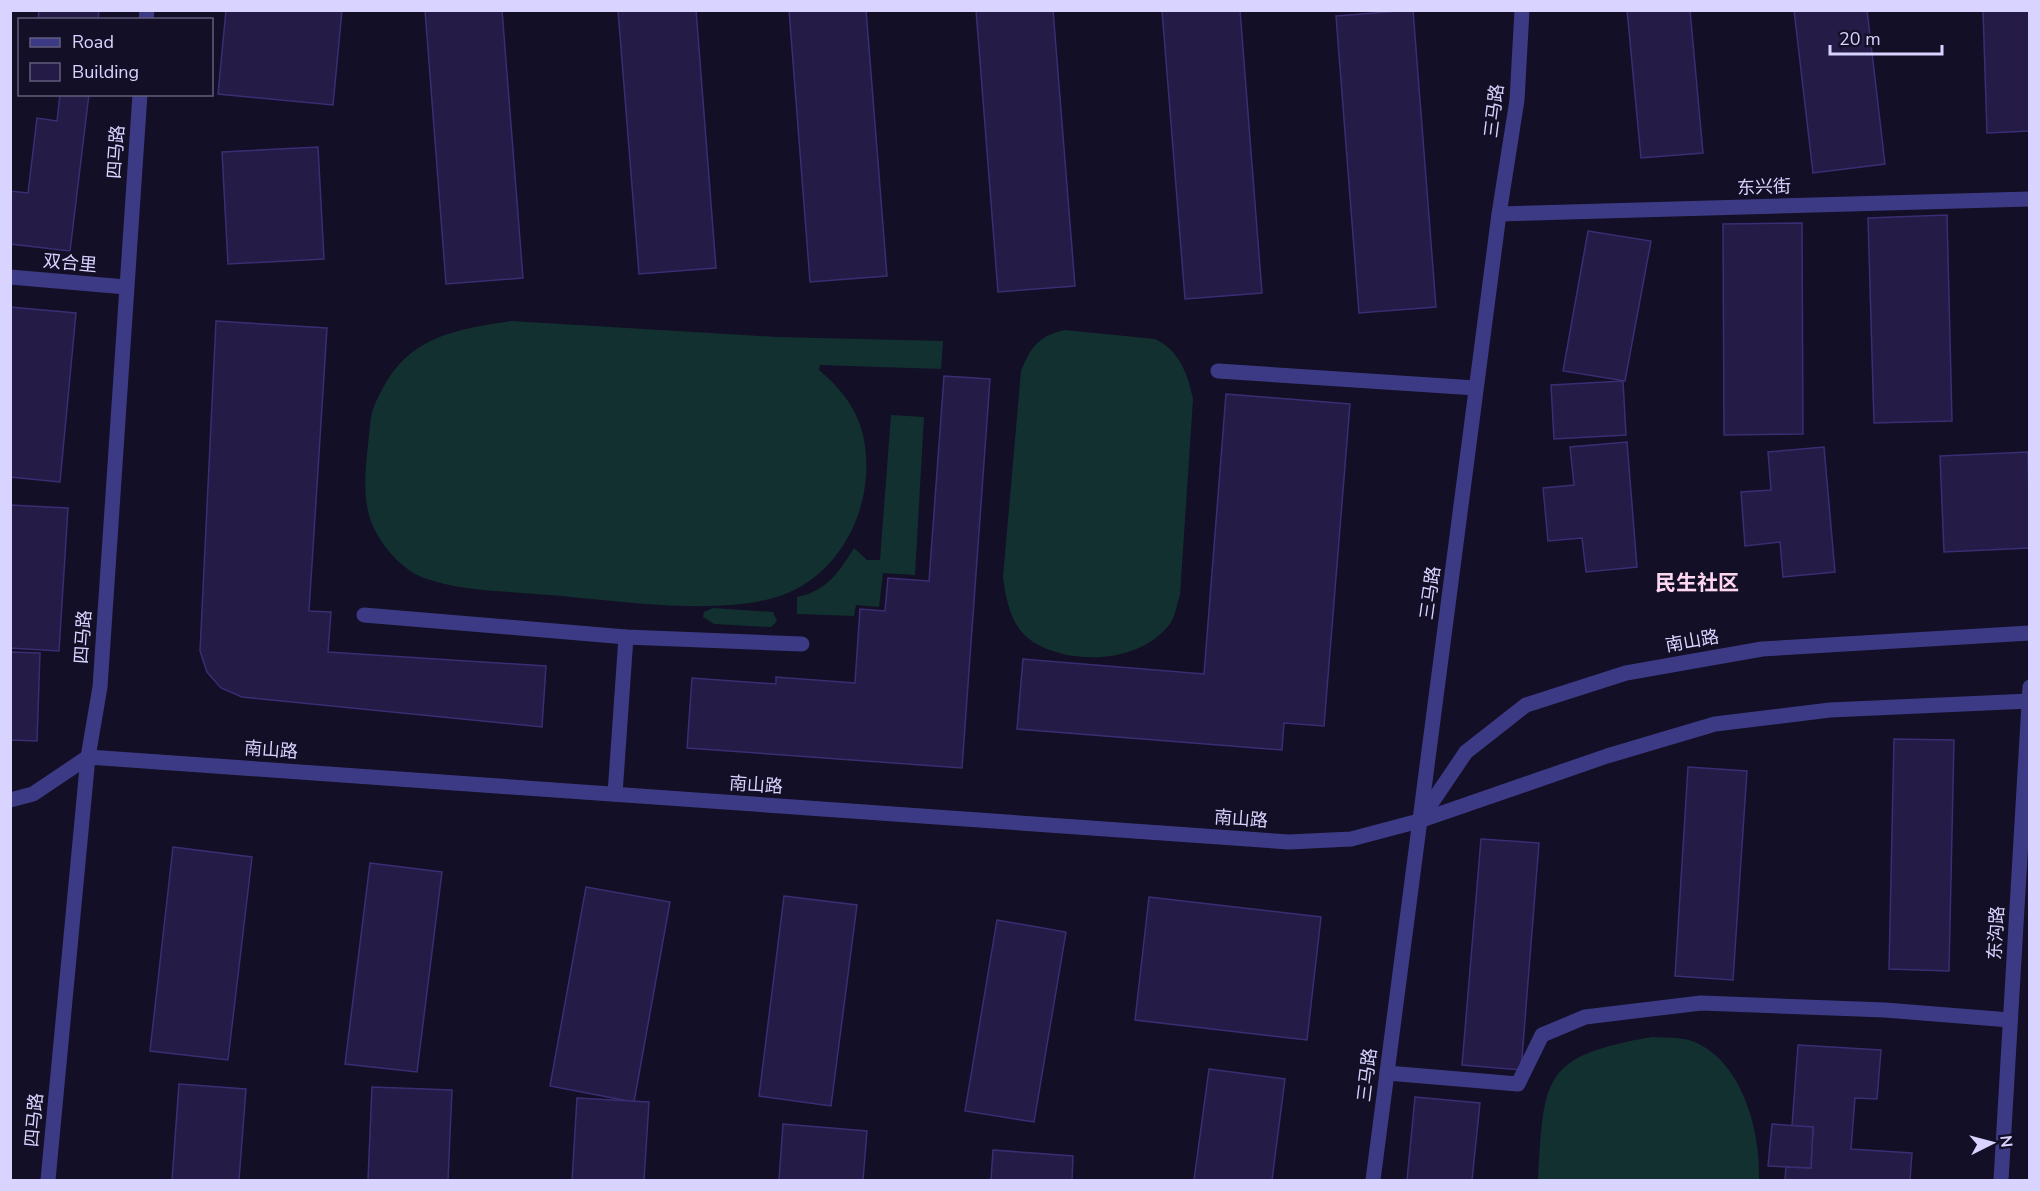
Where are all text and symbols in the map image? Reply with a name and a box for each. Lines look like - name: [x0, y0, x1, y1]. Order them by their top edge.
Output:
- legend: [18, 18, 213, 96]
- scale bar: [1830, 18, 1942, 56]
- text: 20 m: [1839, 27, 1881, 51]
- text: Road: [72, 30, 114, 54]
- text: Building: [72, 60, 139, 84]
- street label: 三马路: [1479, 83, 1509, 139]
- street label: 四马路: [102, 124, 130, 180]
- street label: 东兴街: [1737, 174, 1791, 200]
- street label: 双合里: [42, 249, 98, 277]
- street label: 三马路: [1414, 565, 1446, 621]
- district label: 民生社区: [1655, 569, 1739, 597]
- street label: 四马路: [69, 609, 97, 665]
- street label: 南山路: [1663, 624, 1721, 658]
- street label: 南山路: [243, 736, 299, 764]
- street label: 南山路: [728, 771, 784, 799]
- street label: 南山路: [1213, 805, 1269, 833]
- street label: 东沟路: [1983, 905, 2009, 961]
- street label: 三马路: [1352, 1047, 1382, 1103]
- street label: 四马路: [20, 1092, 48, 1148]
- north arrow: [1962, 1113, 2022, 1173]
- text: N: [1994, 1134, 2017, 1149]

